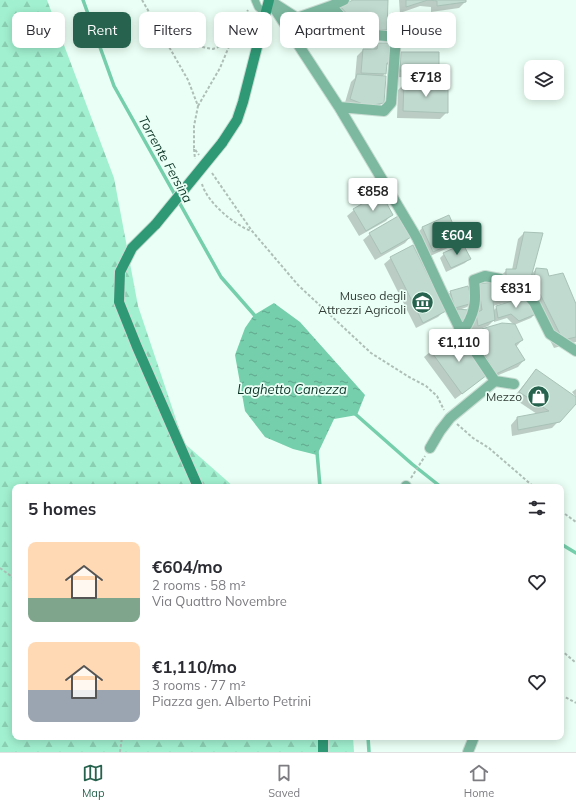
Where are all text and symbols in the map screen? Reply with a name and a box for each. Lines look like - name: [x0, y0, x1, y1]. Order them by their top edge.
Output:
- chip: Buy: [12, 12, 65, 48]
- chip: Rent: [73, 12, 131, 48]
- chip: Filters: [139, 12, 206, 48]
- chip: New: [214, 12, 272, 48]
- chip: Apartment: [280, 12, 379, 48]
- chip: House: [387, 12, 456, 48]
- map controls: [524, 60, 564, 100]
- button: layers: [524, 60, 564, 100]
- pin: €718: [402, 64, 450, 98]
- text: €718: [410, 69, 442, 85]
- water label: Torrente Fersina: [135, 113, 197, 205]
- pin: €858: [349, 178, 397, 212]
- text: €858: [357, 183, 389, 199]
- pin: €604: [433, 222, 481, 256]
- text: €604: [441, 227, 473, 243]
- pin: €831: [492, 275, 540, 309]
- text: €831: [500, 280, 532, 296]
- place label: Museo degli Attrezzi Agricoli: [318, 288, 406, 317]
- museum icon: Museo degli Attrezzi Agricoli: [409, 290, 435, 316]
- pin: €1,110: [426, 329, 492, 363]
- text: €1,110: [438, 334, 480, 350]
- water label: Laghetto Canezza: [237, 381, 347, 397]
- shop icon: Mezzo: [525, 384, 551, 410]
- place label: Mezzo: [486, 389, 522, 404]
- icon: filters: [526, 497, 548, 519]
- text: 5 homes: [28, 498, 96, 519]
- text: €604/mo: [152, 556, 223, 577]
- icon: home: [60, 558, 108, 606]
- icon: heart: [526, 571, 548, 593]
- text: 2 rooms · 58 m²: [152, 577, 246, 593]
- text: Via Quattro Novembre: [152, 593, 287, 609]
- text: €1,110/mo: [152, 656, 237, 677]
- icon: home: [60, 658, 108, 706]
- icon: heart: [526, 671, 548, 693]
- text: 3 rooms · 77 m²: [152, 677, 246, 693]
- text: Piazza gen. Alberto Petrini: [152, 693, 311, 709]
- tab: Map: [82, 762, 105, 800]
- tab: Saved: [268, 762, 300, 800]
- tab: Home: [464, 762, 494, 800]

